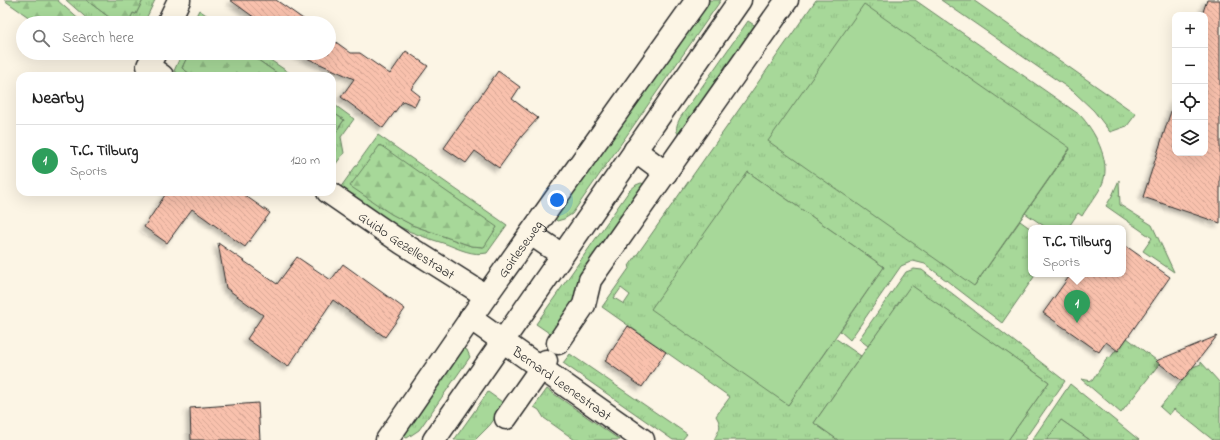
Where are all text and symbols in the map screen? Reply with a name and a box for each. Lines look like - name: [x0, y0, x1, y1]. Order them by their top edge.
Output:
- map controls: [1172, 12, 1208, 156]
- button: +: [1172, 12, 1208, 48]
- search box: [16, 16, 336, 60]
- icon: search: [30, 27, 52, 49]
- text: Search here: [62, 27, 134, 49]
- button: −: [1172, 48, 1208, 84]
- button: locate: [1172, 84, 1208, 120]
- text: Nearby: [32, 86, 84, 111]
- button: layers: [1172, 120, 1208, 156]
- text: T.C. Tilburg: [70, 140, 138, 162]
- text: 1: [43, 151, 47, 170]
- text: 120 m: [290, 151, 320, 170]
- text: Sports: [70, 162, 107, 181]
- your location: [547, 190, 567, 210]
- street label: Guido Gezellestraat: [353, 207, 459, 286]
- street label: Goirleseweg: [493, 216, 550, 283]
- popup: [1028, 225, 1126, 277]
- text: T.C. Tilburg: [1043, 231, 1111, 253]
- text: Sports: [1043, 253, 1080, 272]
- pin: 1: [1064, 290, 1090, 323]
- street label: Bernard Leenestraat: [507, 341, 616, 427]

